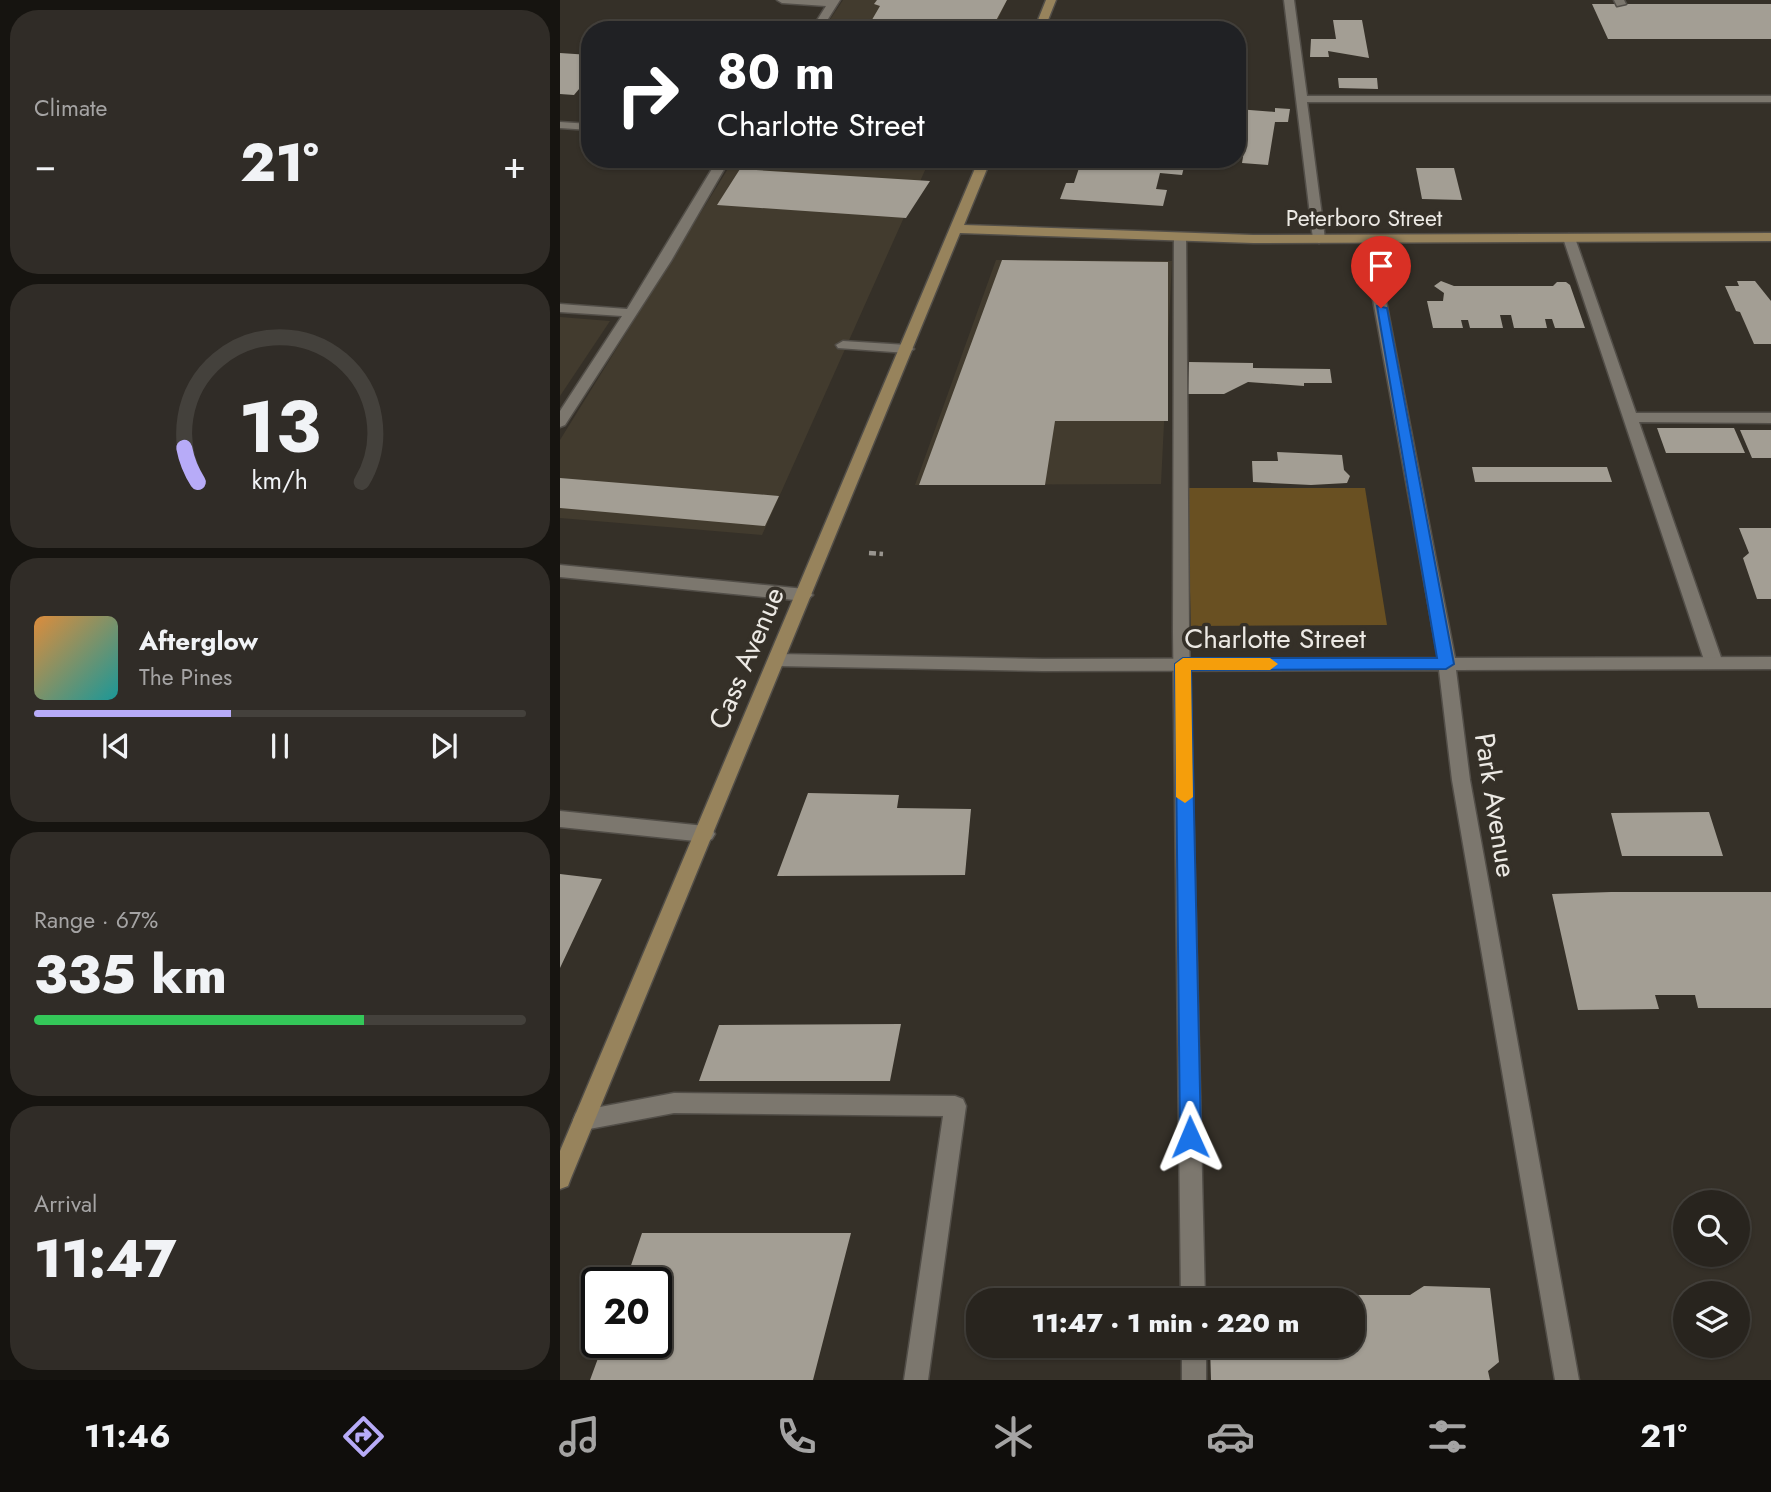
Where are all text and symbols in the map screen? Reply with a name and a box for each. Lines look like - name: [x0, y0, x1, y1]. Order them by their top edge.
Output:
- text: 80 m: [717, 37, 835, 107]
- icon: right: [602, 49, 693, 140]
- text: Climate: [34, 91, 107, 125]
- text: Charlotte Street: [717, 102, 925, 148]
- text: 21°: [240, 125, 319, 201]
- text: −: [34, 137, 56, 192]
- text: +: [503, 137, 526, 192]
- street label: Peterboro Street: [1286, 201, 1443, 235]
- pin: [1351, 236, 1411, 308]
- icon: arrive: [1362, 247, 1400, 285]
- text: 13: [239, 374, 321, 479]
- text: km/h: [252, 462, 308, 498]
- street label: Cass Avenue: [698, 581, 795, 736]
- street label: Charlotte Street: [1184, 618, 1366, 659]
- text: Afterglow: [139, 622, 258, 660]
- text: The Pines: [139, 660, 232, 694]
- icon: previous: [97, 727, 135, 765]
- icon: pause: [261, 727, 299, 765]
- icon: next: [425, 727, 463, 765]
- street label: Park Avenue: [1464, 730, 1527, 880]
- text: Range · 67%: [34, 903, 158, 937]
- text: 335 km: [34, 937, 227, 1013]
- position arrow: [1153, 1100, 1227, 1174]
- text: Arrival: [34, 1187, 97, 1221]
- map controls: [1673, 1190, 1750, 1358]
- button: search: [1673, 1190, 1750, 1267]
- text: 11:47: [34, 1221, 177, 1297]
- speed limit sign: 20: [581, 1267, 672, 1358]
- button: layers: [1673, 1281, 1750, 1358]
- text: 11:47 · 1 min · 220 m: [1032, 1304, 1299, 1342]
- icon: directions: [339, 1412, 388, 1461]
- icon: music: [555, 1412, 604, 1461]
- icon: phone: [772, 1412, 821, 1461]
- icon: climate: [989, 1412, 1038, 1461]
- icon: car: [1206, 1412, 1255, 1461]
- icon: filters: [1423, 1412, 1472, 1461]
- text: 11:46: [84, 1413, 171, 1459]
- text: 21°: [1640, 1413, 1687, 1459]

